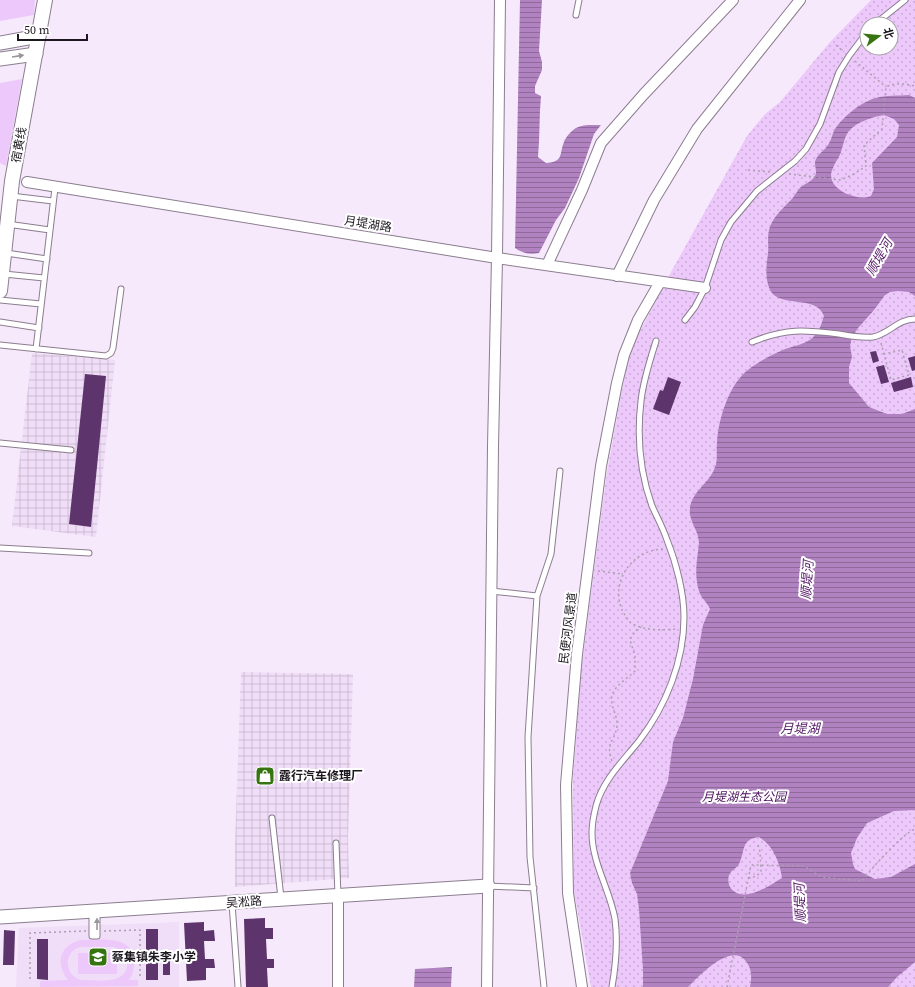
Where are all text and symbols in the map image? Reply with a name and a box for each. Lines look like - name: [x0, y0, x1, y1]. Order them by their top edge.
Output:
- scale bar: [18, 16, 87, 42]
- north arrow: [859, 16, 899, 56]
- text: 50 m: [24, 22, 50, 38]
- text: 北: [879, 26, 897, 41]
- one-way arrow: [12, 53, 24, 59]
- street label: 宿黄线: [8, 126, 30, 164]
- street label: 月堤湖路: [343, 212, 393, 236]
- water label: 顺堤河: [862, 233, 898, 278]
- water label: 顺堤河: [797, 557, 817, 600]
- street label: 民便河风景道: [556, 591, 580, 665]
- water label: 月堤湖: [780, 720, 821, 737]
- shop icon: 露行汽车修理厂: [254, 765, 276, 787]
- place label: 露行汽车修理厂: [279, 768, 363, 784]
- park label: 月堤湖生态公园: [702, 789, 788, 805]
- water label: 顺堤河: [790, 880, 810, 923]
- street label: 吴淞路: [225, 893, 263, 911]
- one-way arrow: [94, 917, 100, 930]
- school or university icon: 蔡集镇朱李小学: [87, 946, 109, 968]
- place label: 蔡集镇朱李小学: [112, 949, 196, 965]

